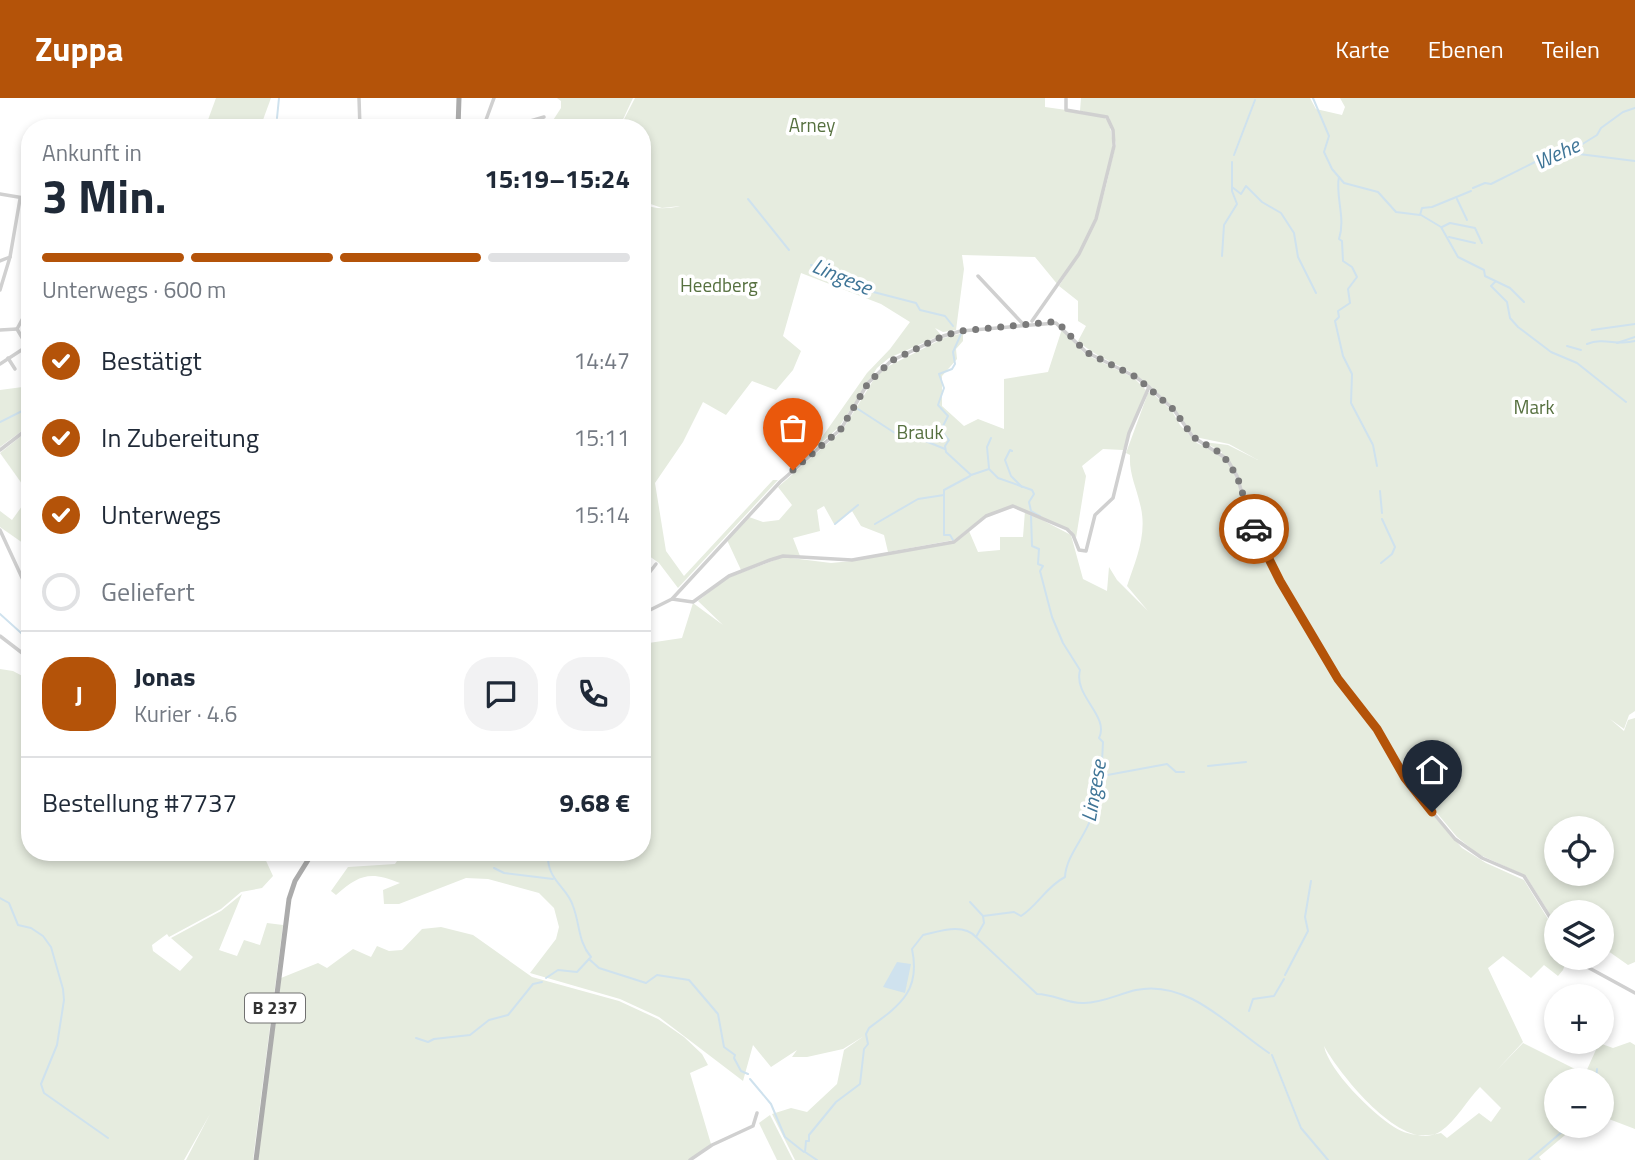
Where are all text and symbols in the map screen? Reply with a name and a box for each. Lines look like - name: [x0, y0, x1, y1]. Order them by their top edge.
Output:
- text: Zuppa: [35, 24, 123, 74]
- text: Karte: [1335, 31, 1390, 67]
- text: Ebenen: [1428, 31, 1504, 67]
- text: Teilen: [1542, 31, 1600, 67]
- park label: Arney: [789, 110, 835, 139]
- water label: Wehe: [1529, 128, 1586, 177]
- text: Ankunft in: [42, 135, 142, 170]
- text: 15:19–15:24: [484, 159, 630, 198]
- text: 3 Min.: [42, 161, 166, 231]
- water label: Lingese: [808, 249, 878, 303]
- park label: Heedberg: [680, 270, 758, 299]
- text: Unterwegs · 600 m: [42, 272, 226, 307]
- text: Bestätigt: [101, 341, 202, 380]
- icon: check: [42, 342, 80, 380]
- text: 14:47: [573, 343, 630, 378]
- park label: Mark: [1513, 392, 1555, 421]
- pin: [763, 398, 823, 470]
- icon: bag: [774, 409, 812, 447]
- park label: Brauk: [897, 417, 944, 446]
- text: In Zubereitung: [101, 418, 259, 457]
- icon: check: [42, 419, 80, 457]
- text: 15:11: [573, 420, 630, 455]
- courier: [1219, 494, 1289, 564]
- text: Unterwegs: [101, 495, 221, 534]
- icon: check: [42, 496, 80, 534]
- text: 15:14: [573, 497, 630, 532]
- icon: car: [1235, 510, 1273, 548]
- text: Geliefert: [101, 572, 195, 611]
- text: Jonas: [134, 657, 196, 696]
- button: chat: [464, 657, 538, 731]
- button: phone: [556, 657, 630, 731]
- text: J: [75, 675, 83, 714]
- text: Kurier · 4.6: [134, 696, 237, 731]
- pin: [1402, 740, 1462, 812]
- icon: home: [1413, 751, 1451, 789]
- water label: Lingese: [1072, 756, 1114, 824]
- text: Bestellung #7737: [42, 783, 237, 822]
- text: 9.68 €: [559, 783, 630, 822]
- map controls: [1544, 816, 1614, 1138]
- button: locate: [1544, 816, 1614, 886]
- button: layers: [1544, 900, 1614, 970]
- button: +: [1544, 984, 1614, 1054]
- road number: B 237: [245, 994, 305, 1023]
- button: −: [1544, 1068, 1614, 1138]

